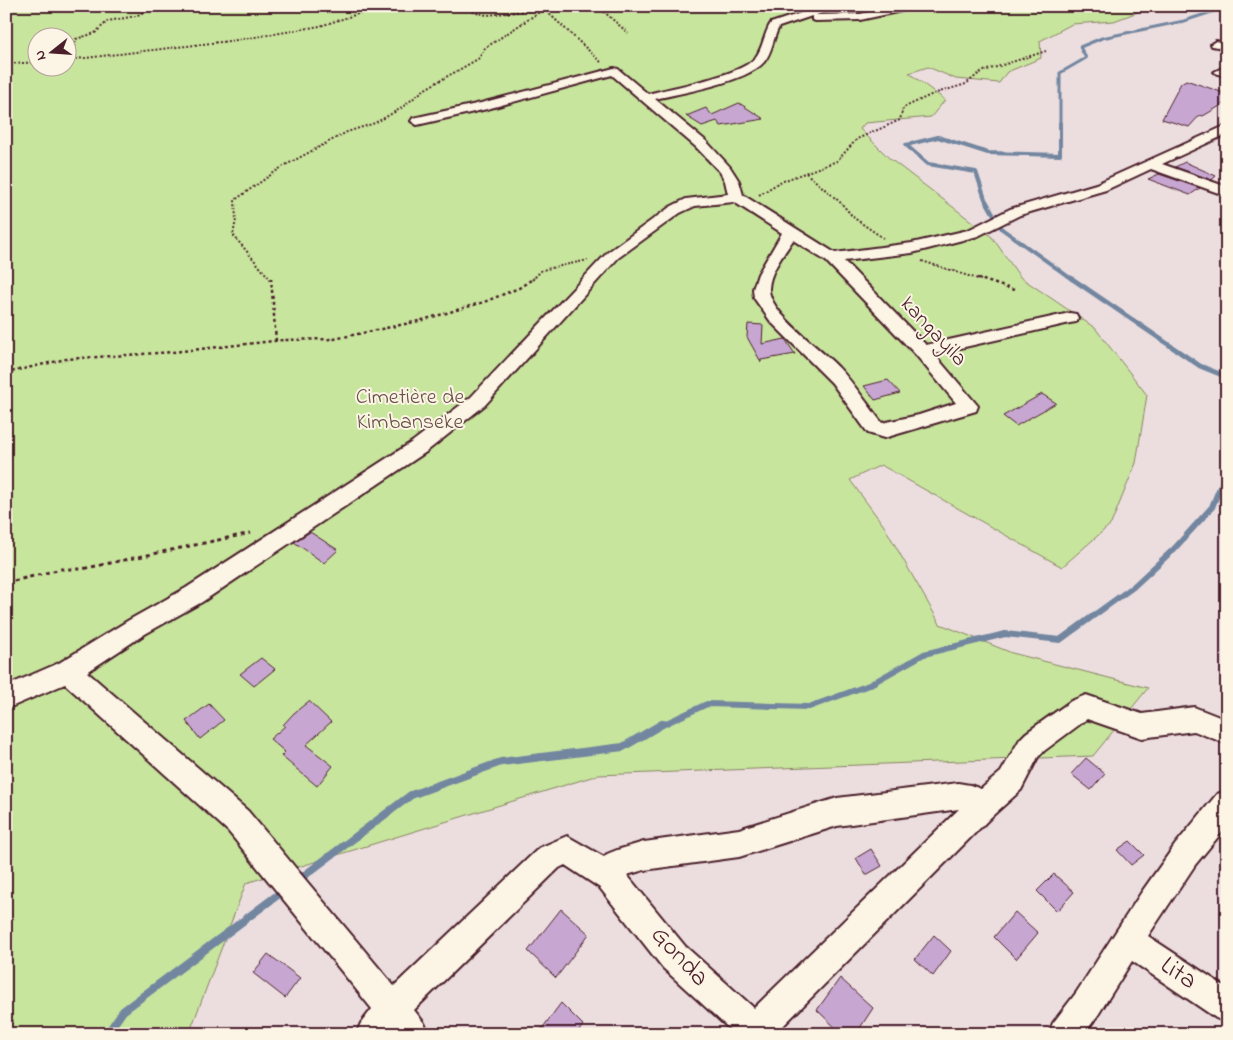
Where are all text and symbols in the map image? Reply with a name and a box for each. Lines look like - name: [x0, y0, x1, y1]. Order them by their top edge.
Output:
- north arrow: [28, 28, 78, 78]
- text: N: [30, 48, 52, 63]
- street label: kangayila: [891, 290, 974, 375]
- park label: Cimetière de Kimbanseke: [356, 382, 464, 439]
- street label: Gonda: [641, 918, 717, 996]
- street label: Lita: [1152, 948, 1204, 1000]

